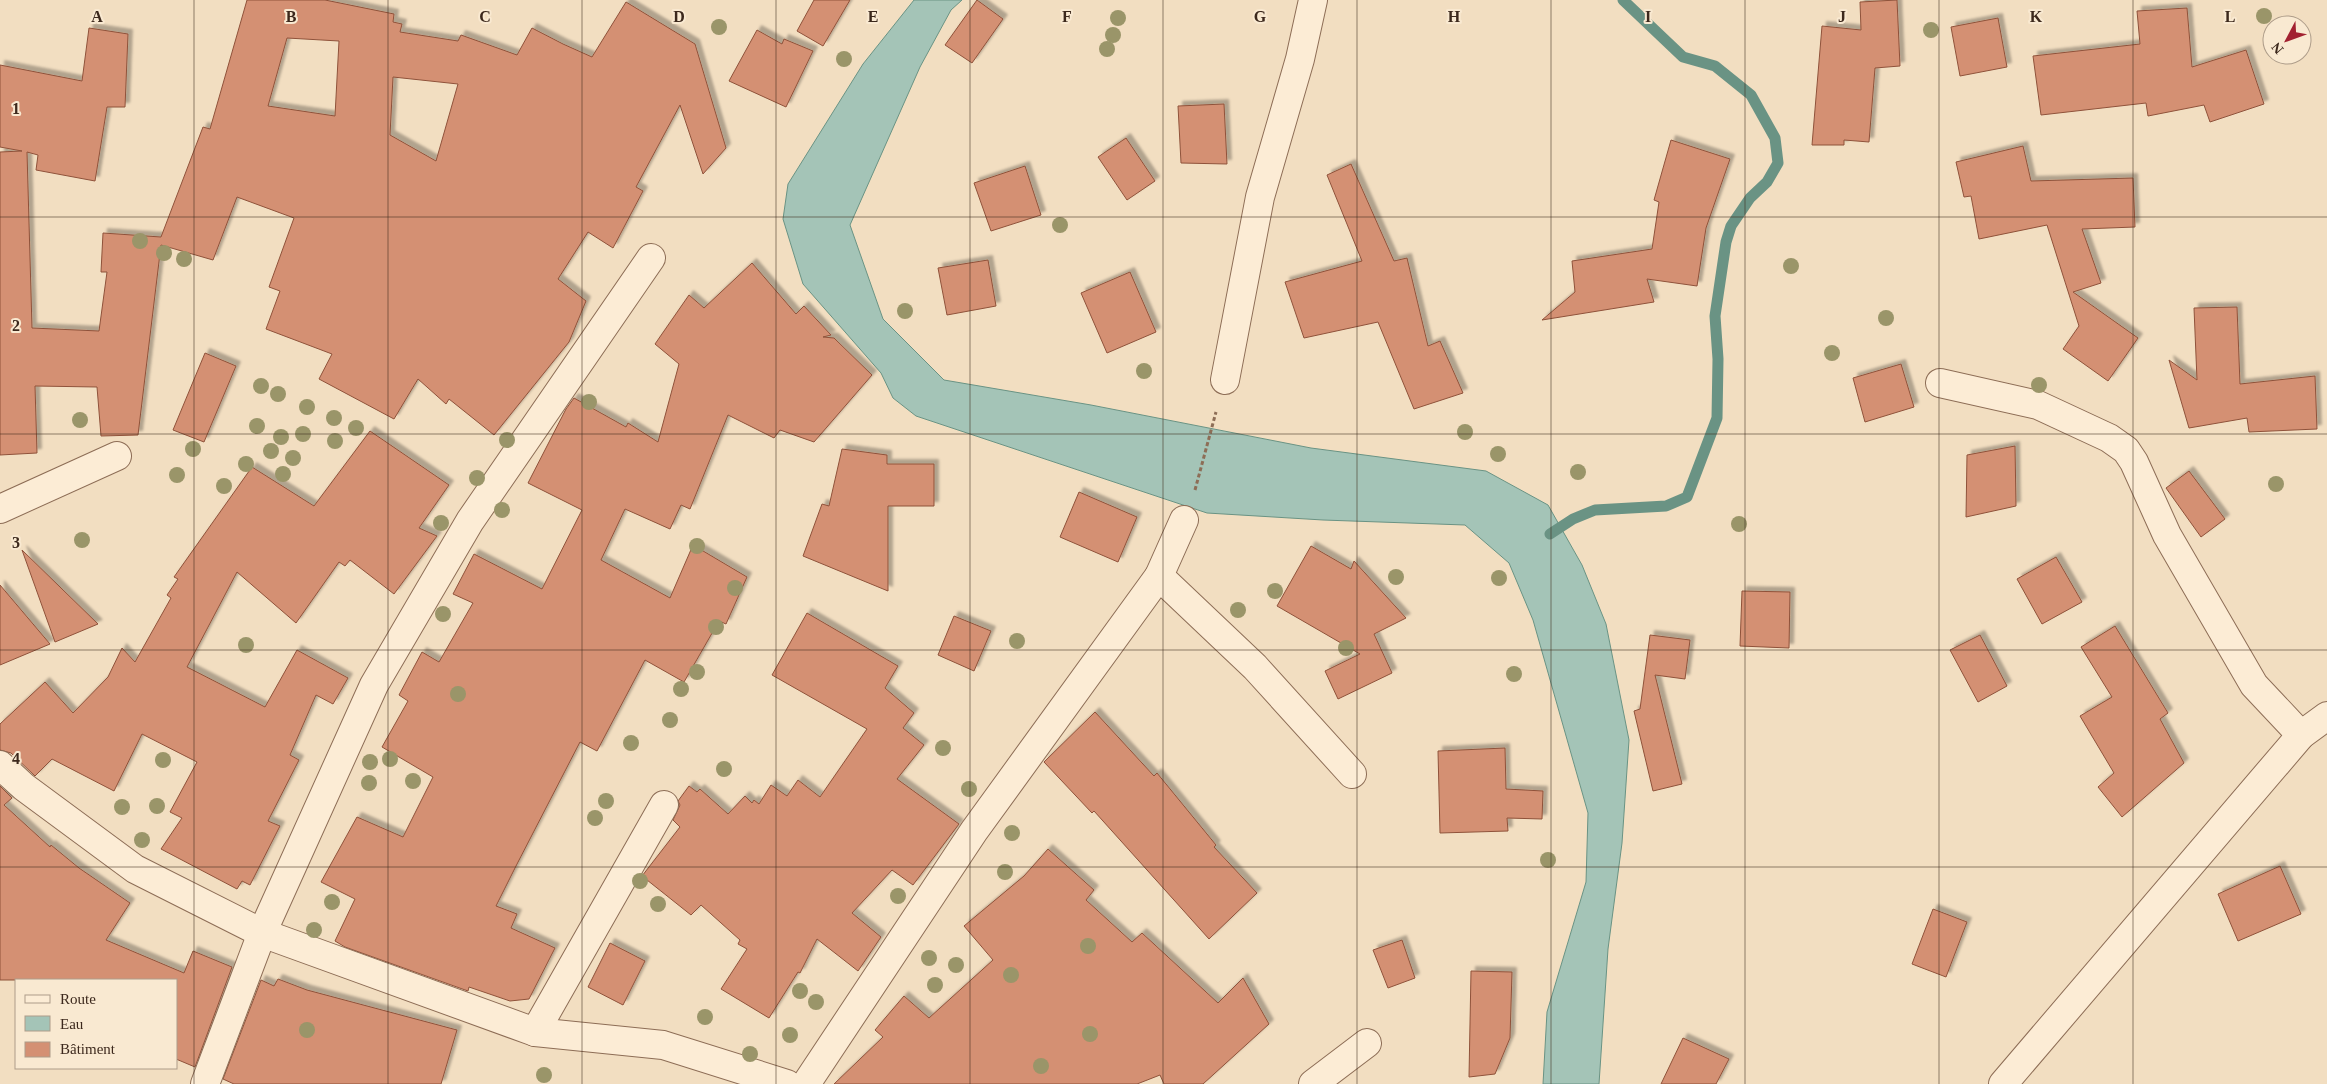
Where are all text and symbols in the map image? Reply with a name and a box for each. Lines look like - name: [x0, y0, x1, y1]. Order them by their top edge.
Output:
- text: A: [91, 8, 103, 25]
- text: B: [286, 8, 297, 25]
- text: C: [479, 8, 491, 25]
- text: D: [673, 8, 685, 25]
- text: E: [868, 8, 878, 25]
- text: F: [1062, 8, 1072, 25]
- text: G: [1254, 8, 1267, 25]
- text: H: [1448, 8, 1461, 25]
- text: I: [1645, 8, 1651, 25]
- text: J: [1838, 8, 1846, 25]
- text: K: [2030, 8, 2043, 25]
- text: L: [2225, 8, 2235, 25]
- north arrow: [2262, 15, 2312, 65]
- text: N: [2269, 39, 2287, 57]
- text: 1: [12, 100, 20, 117]
- text: 2: [12, 317, 20, 334]
- text: 3: [12, 534, 20, 551]
- text: 4: [12, 750, 20, 767]
- legend: [15, 979, 178, 1069]
- text: Route: [60, 991, 96, 1007]
- text: Eau: [60, 1016, 84, 1032]
- text: Bâtiment: [60, 1041, 116, 1057]

